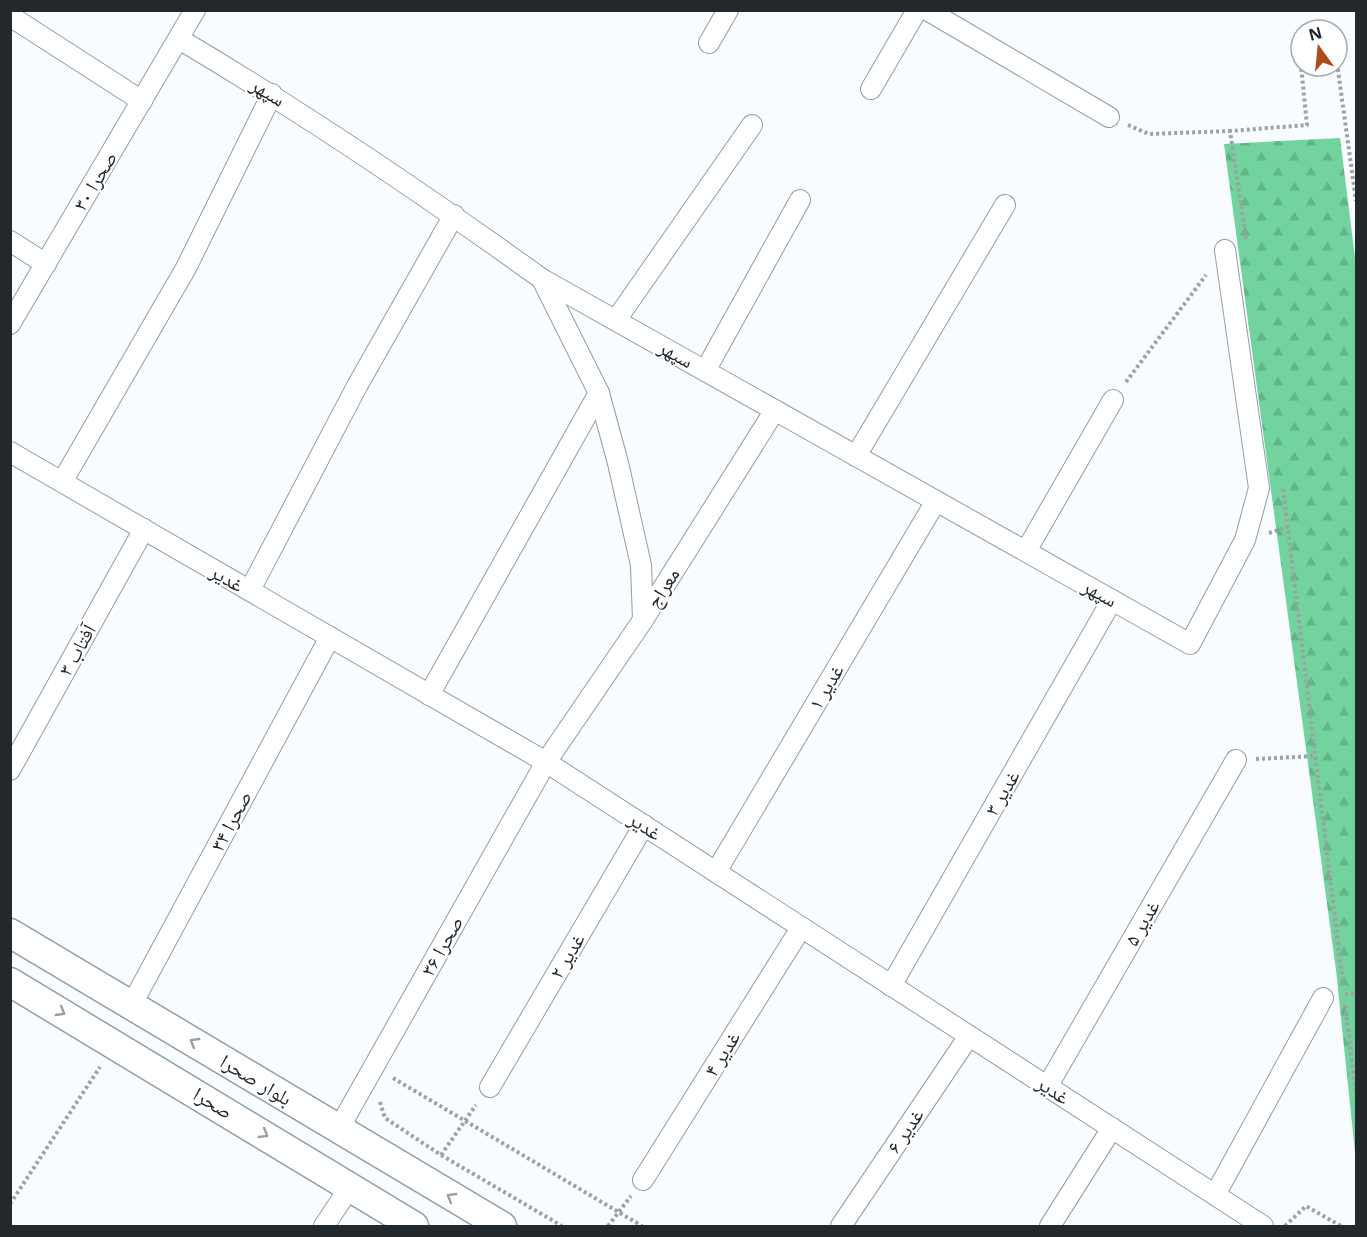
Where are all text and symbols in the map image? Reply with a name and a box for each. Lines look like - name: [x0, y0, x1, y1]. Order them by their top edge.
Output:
- north arrow: [1289, 18, 1349, 78]
- text: N: [1306, 21, 1324, 46]
- street label: سپهر: [245, 70, 291, 113]
- street label: صحرا ۳۰: [66, 146, 123, 216]
- street label: سپهر: [653, 333, 699, 374]
- street label: غدیر: [205, 557, 249, 598]
- street label: معراج: [640, 562, 685, 613]
- street label: سپهر: [1077, 572, 1123, 613]
- street label: آفتاب ۳: [51, 618, 102, 680]
- street label: غدیر ۱: [801, 659, 850, 715]
- street label: غدیر ۳: [978, 765, 1025, 821]
- street label: صحرا ۳۴: [203, 786, 258, 856]
- street label: غدیر: [623, 804, 667, 846]
- street label: غدیر ۵: [1118, 895, 1165, 951]
- street label: صحرا ۳۶: [414, 911, 469, 981]
- street label: غدیر ۲: [542, 928, 591, 984]
- one-way arrow: [55, 1004, 65, 1016]
- street label: غدیر ۴: [697, 1026, 746, 1082]
- one-way arrow: [190, 1038, 200, 1050]
- street label: بلوار صحرا: [215, 1048, 297, 1112]
- street label: غدیر: [1031, 1068, 1075, 1110]
- street label: صحرا: [188, 1080, 238, 1125]
- street label: غدیر ۶: [880, 1103, 929, 1158]
- one-way arrow: [258, 1127, 268, 1139]
- one-way arrow: [447, 1192, 457, 1204]

